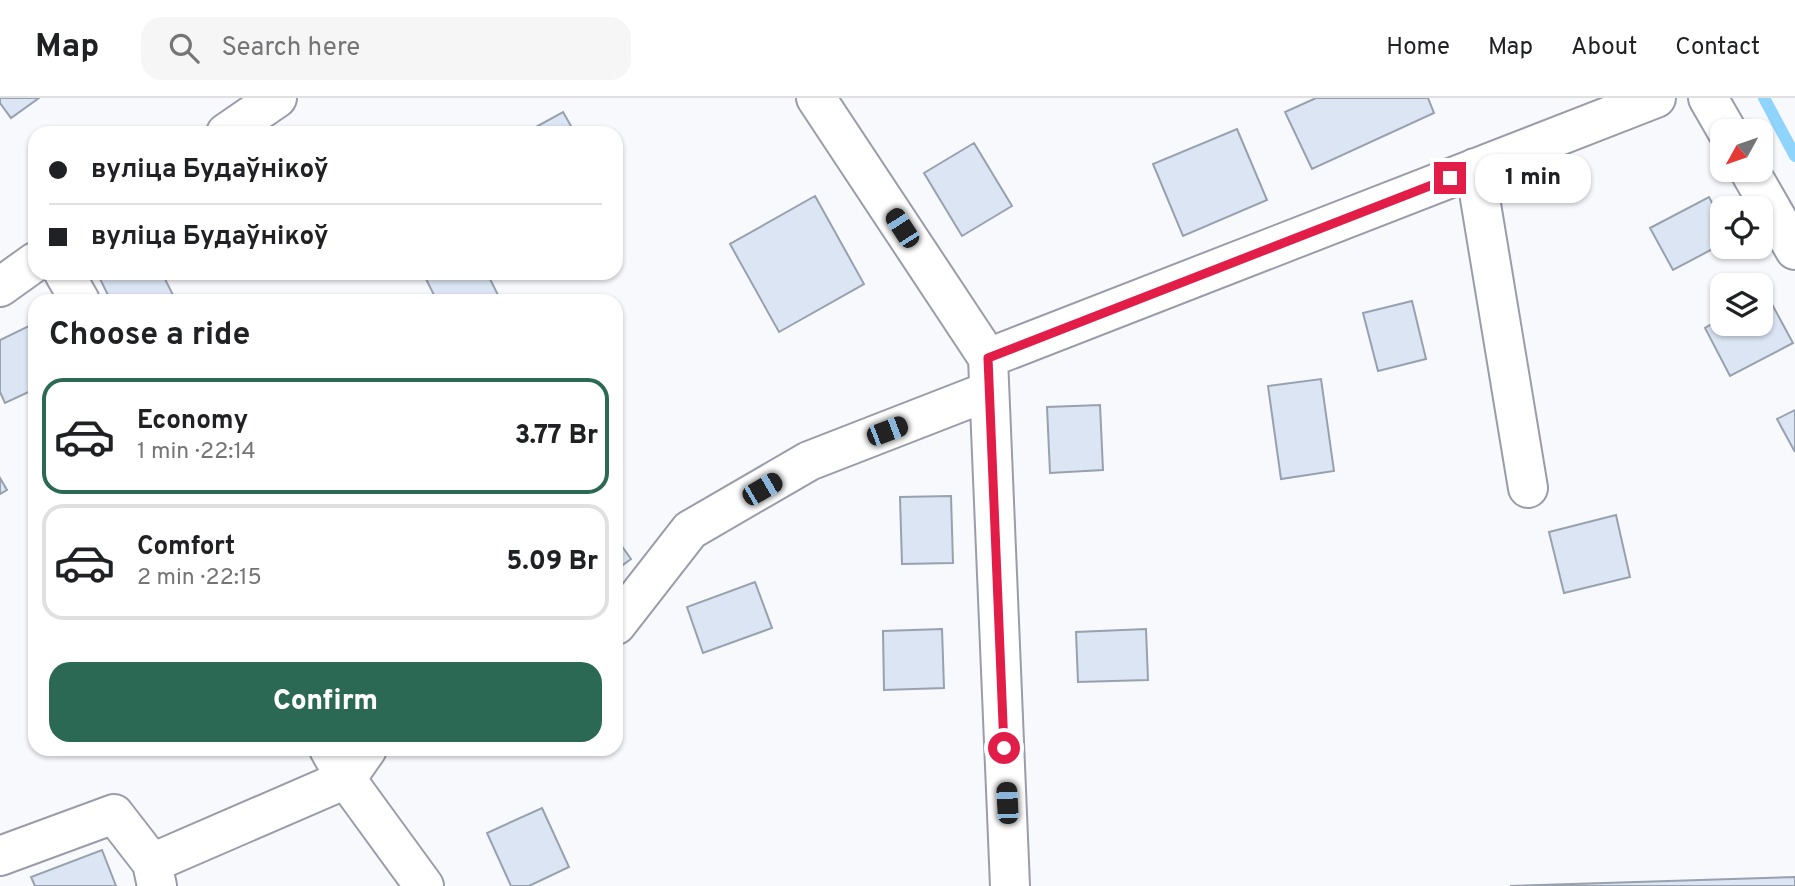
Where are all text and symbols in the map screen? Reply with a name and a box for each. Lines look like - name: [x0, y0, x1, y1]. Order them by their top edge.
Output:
- search box: [141, 17, 631, 80]
- text: Map: [35, 27, 99, 69]
- icon: search: [165, 29, 203, 67]
- text: Search here: [221, 32, 360, 65]
- text: Home: [1386, 33, 1450, 63]
- text: Map: [1488, 33, 1533, 63]
- text: About: [1571, 33, 1637, 63]
- text: Contact: [1675, 33, 1760, 63]
- north arrow: [1710, 119, 1773, 182]
- map controls: [1710, 119, 1773, 336]
- text: вуліца Будаўнікоў: [91, 154, 328, 187]
- callout: 1 min: [1474, 154, 1590, 202]
- route end: [1434, 162, 1466, 194]
- text: 1 min: [1505, 164, 1561, 193]
- button: locate: [1710, 196, 1773, 259]
- car: [882, 205, 923, 251]
- text: вуліца Будаўнікоў: [91, 221, 328, 254]
- button: layers: [1710, 273, 1773, 336]
- text: Choose a ride: [49, 316, 250, 356]
- icon: car: [53, 405, 116, 468]
- text: Economy: [137, 405, 248, 438]
- car: [864, 414, 911, 448]
- text: 3.77 Br: [515, 420, 598, 453]
- text: 1 min · 22:14: [137, 438, 256, 467]
- car: [739, 469, 786, 509]
- icon: car: [53, 531, 116, 594]
- text: Comfort: [137, 531, 235, 564]
- text: 5.09 Br: [506, 546, 598, 579]
- text: 2 min · 22:15: [137, 564, 262, 593]
- button: Confirm: [49, 662, 602, 742]
- route start: [988, 732, 1020, 764]
- car: [996, 781, 1019, 825]

